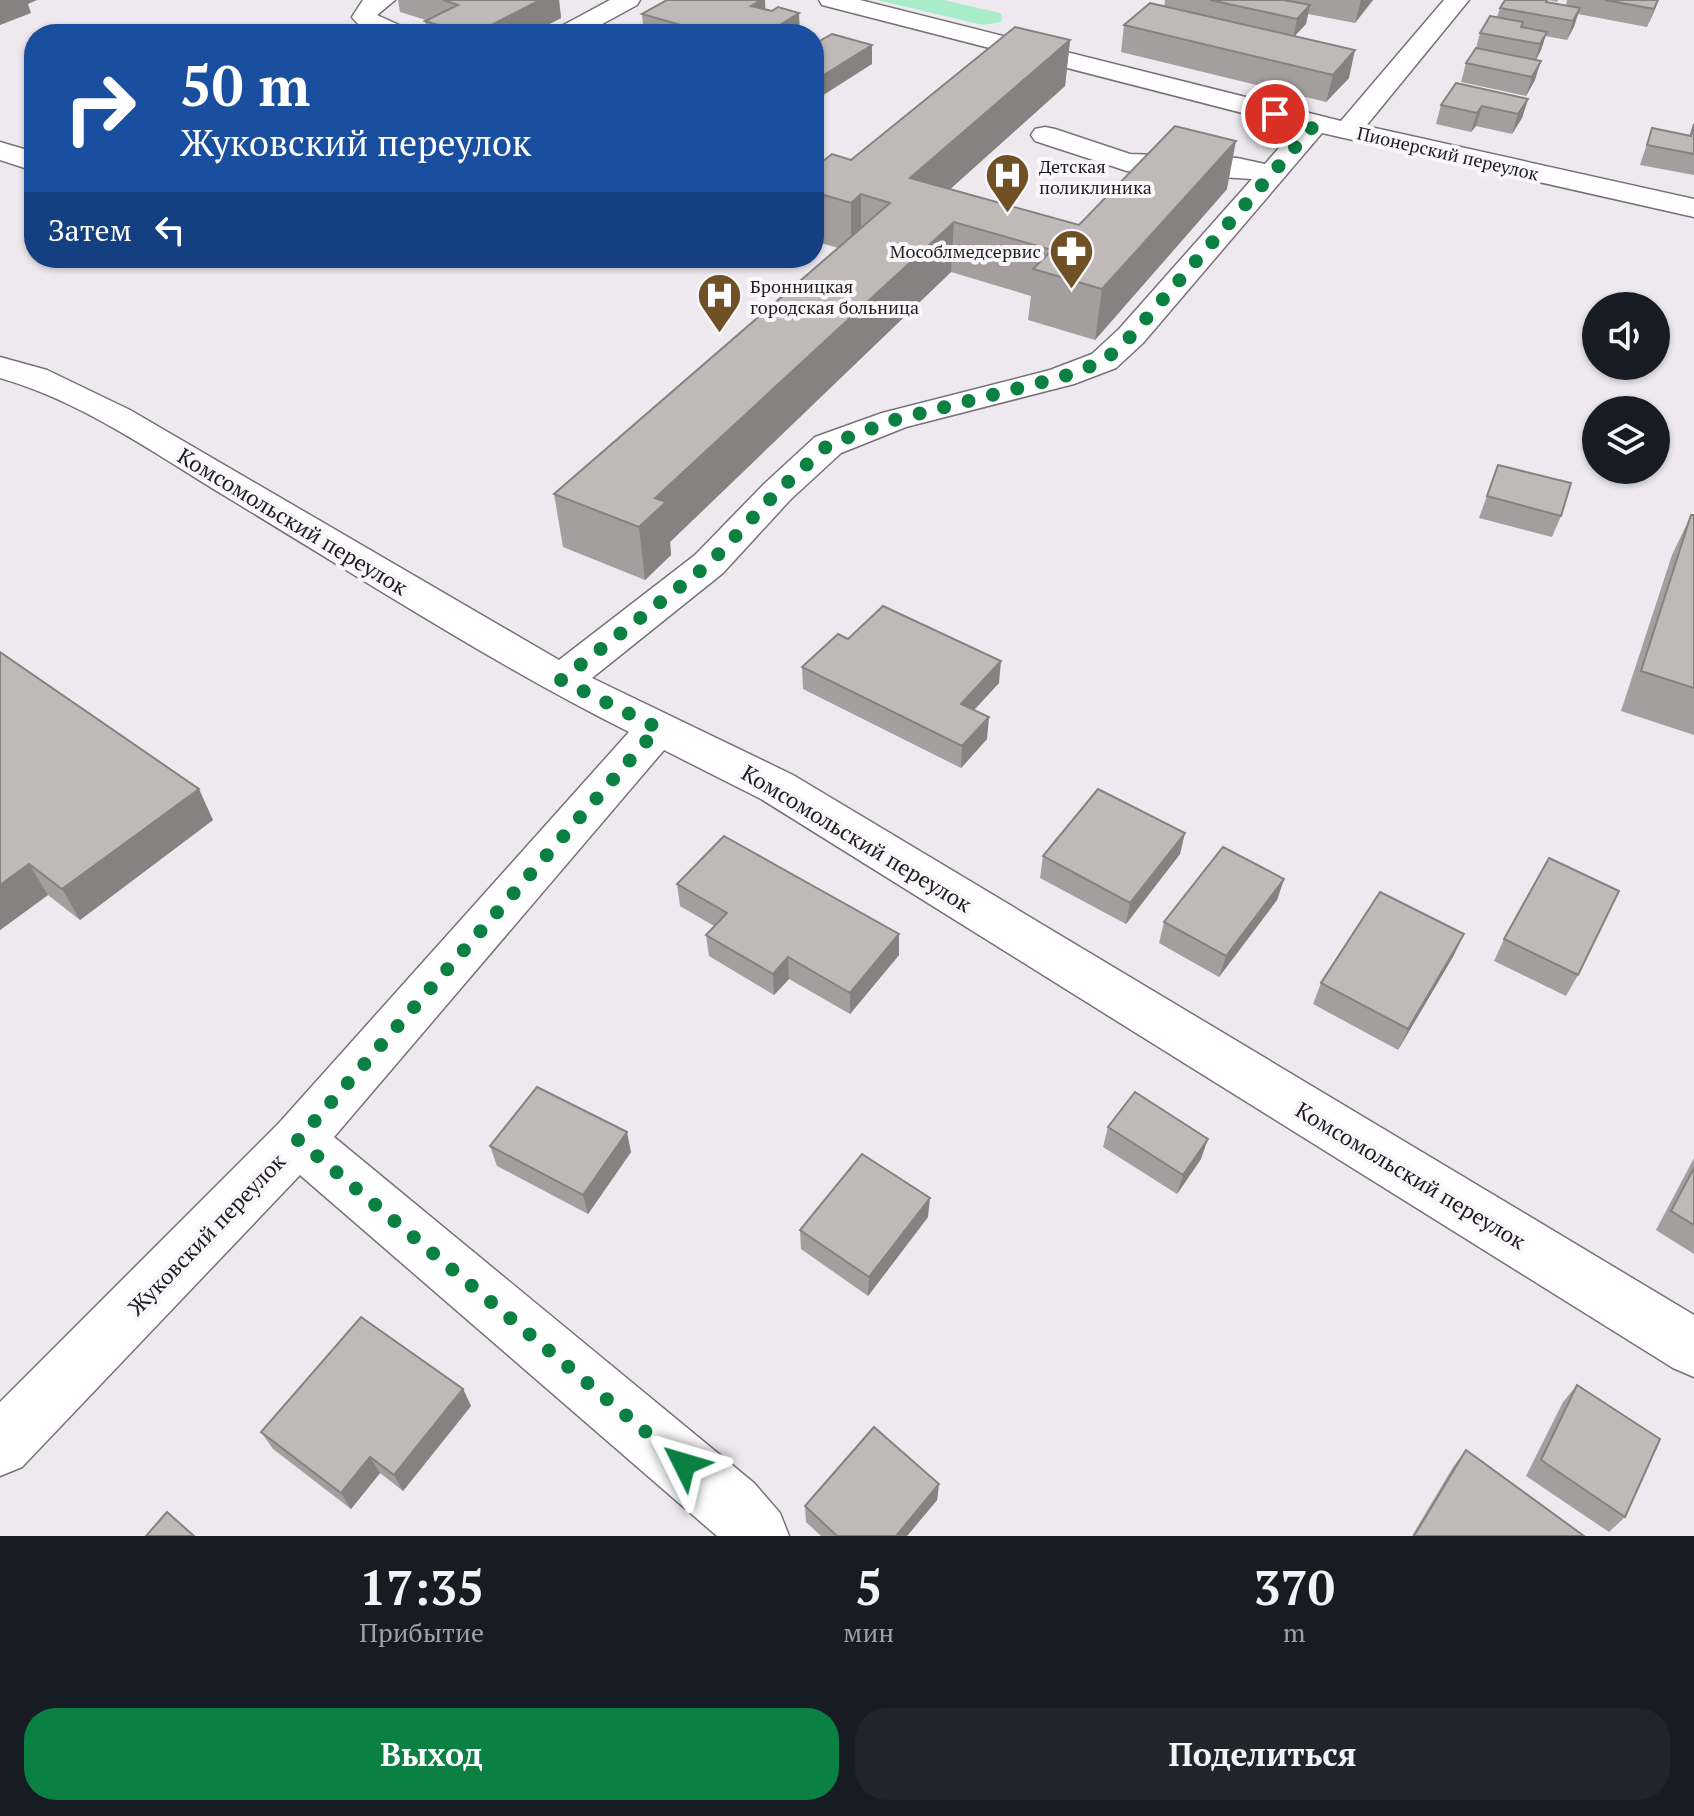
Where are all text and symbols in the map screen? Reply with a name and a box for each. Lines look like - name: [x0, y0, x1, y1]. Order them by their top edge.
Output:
- text: 50 m: [180, 48, 310, 122]
- icon: right: [48, 56, 152, 160]
- pin: [1241, 80, 1309, 148]
- icon: arrive: [1253, 92, 1297, 136]
- text: Жуковский переулок: [180, 119, 531, 166]
- street label: Пионерский переулок: [1355, 120, 1541, 186]
- hospital icon: Детская поликлиника: [984, 152, 1032, 215]
- place label: Детская поликлиника: [1039, 154, 1152, 199]
- icon: left: [148, 208, 192, 252]
- text: Затем: [48, 210, 132, 250]
- pharmacy icon: Мособлмедсервис: [1048, 227, 1096, 290]
- place label: Мособлмедсервис: [890, 239, 1041, 263]
- hospital icon: Бронницкая городская больница: [695, 272, 743, 335]
- place label: Бронницкая городская больница: [750, 274, 919, 319]
- map controls: [1582, 292, 1670, 484]
- button: sound: [1582, 292, 1670, 380]
- button: layers: [1582, 396, 1670, 484]
- street label: Комсомольский переулок: [173, 441, 413, 601]
- street label: Комсомольский переулок: [737, 758, 977, 918]
- street label: Комсомольский переулок: [1291, 1095, 1531, 1255]
- street label: Жуковский переулок: [121, 1147, 291, 1321]
- position arrow: [642, 1422, 726, 1506]
- text: 17:35: [359, 1555, 484, 1619]
- text: 5: [855, 1555, 882, 1619]
- text: 370: [1253, 1555, 1335, 1619]
- text: Прибытие: [359, 1615, 484, 1649]
- text: мин: [843, 1615, 894, 1649]
- text: m: [1283, 1615, 1305, 1649]
- button: Выход: [24, 1708, 839, 1800]
- button: Поделиться: [855, 1708, 1670, 1800]

